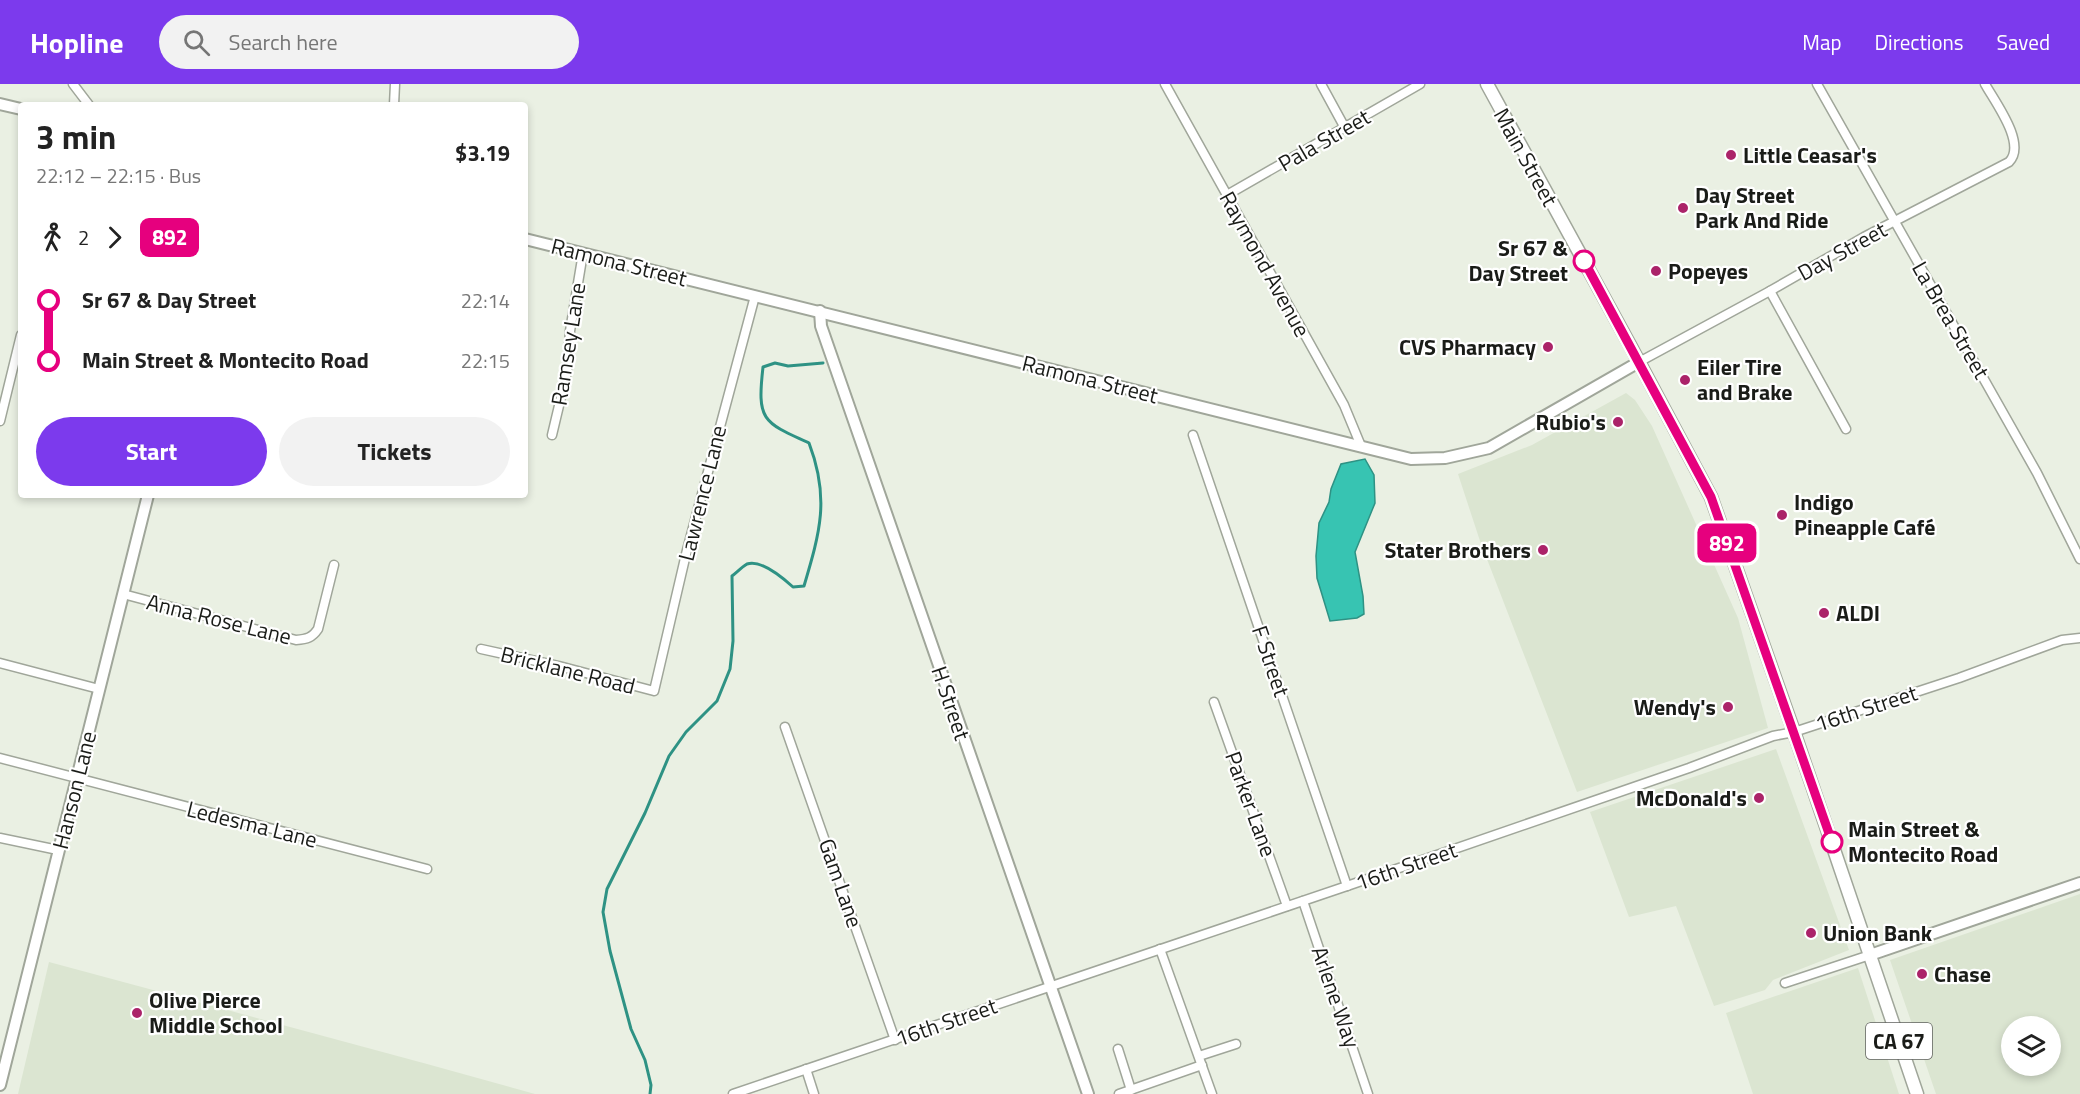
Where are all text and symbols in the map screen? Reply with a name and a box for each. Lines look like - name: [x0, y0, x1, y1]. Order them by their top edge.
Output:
- search box: [159, 15, 579, 69]
- text: Hopline: [30, 21, 123, 64]
- text: Search here: [228, 25, 338, 59]
- icon: search: [180, 26, 213, 59]
- text: Map: [1802, 26, 1842, 58]
- text: Directions: [1875, 26, 1964, 58]
- text: Saved: [1997, 26, 2050, 58]
- street label: Pala Street: [1271, 100, 1377, 180]
- street label: Main Street: [1485, 102, 1567, 213]
- text: 3 min: [36, 112, 116, 162]
- text: $3.19: [455, 136, 510, 170]
- place label: Little Ceasar's: [1743, 138, 1877, 172]
- marker: Little Ceasar's: [1724, 148, 1738, 162]
- text: 22:12 – 22:15 · Bus: [36, 160, 201, 191]
- place label: Day Street Park And Ride: [1695, 178, 1828, 237]
- street label: Raymond Avenue: [1211, 185, 1319, 343]
- marker: Day Street Park And Ride: [1676, 201, 1690, 215]
- street label: Day Street: [1791, 212, 1893, 289]
- icon: walk: [36, 221, 69, 254]
- icon: forward: [98, 221, 131, 254]
- text: 892: [152, 221, 187, 253]
- text: 2: [78, 222, 89, 253]
- street label: Ramona Street: [547, 229, 691, 295]
- place label: Sr 67 & Day Street: [1469, 231, 1569, 290]
- marker: Sr 67 & Day Street: [1573, 250, 1595, 272]
- place label: Popeyes: [1668, 254, 1748, 288]
- street label: La Brea Street: [1904, 255, 1999, 385]
- marker: Popeyes: [1649, 264, 1663, 278]
- street label: Ramsey Lane: [542, 280, 594, 408]
- text: Sr 67 & Day Street: [82, 283, 256, 317]
- text: 22:14: [461, 285, 510, 316]
- place label: CVS Pharmacy: [1399, 330, 1536, 364]
- marker: CVS Pharmacy: [1541, 340, 1555, 354]
- text: Main Street & Montecito Road: [82, 343, 369, 377]
- text: 22:15: [461, 345, 510, 376]
- street label: Ramona Street: [1018, 346, 1162, 412]
- place label: Eiler Tire and Brake: [1697, 350, 1793, 409]
- marker: Eiler Tire and Brake: [1678, 373, 1692, 387]
- place label: Rubio's: [1535, 405, 1606, 439]
- marker: Rubio's: [1611, 415, 1625, 429]
- button: Start: [36, 417, 267, 486]
- button: Tickets: [279, 417, 510, 486]
- street label: Lawrence Lane: [669, 422, 735, 564]
- place label: Indigo Pineapple Café: [1794, 485, 1935, 544]
- marker: Indigo Pineapple Café: [1775, 508, 1789, 522]
- line badge: 892: [1692, 524, 1762, 562]
- text: 892: [1709, 527, 1745, 559]
- place label: Stater Brothers: [1384, 533, 1531, 567]
- marker: Stater Brothers: [1536, 543, 1550, 557]
- street label: Anna Rose Lane: [143, 585, 295, 653]
- place label: ALDI: [1836, 596, 1880, 630]
- marker: ALDI: [1817, 606, 1831, 620]
- street label: F Street: [1243, 621, 1299, 701]
- street label: Bricklane Road: [497, 637, 639, 703]
- street label: H Street: [922, 661, 980, 745]
- street label: 16th Street: [1810, 675, 1922, 741]
- place label: Wendy's: [1634, 690, 1716, 724]
- marker: Wendy's: [1721, 700, 1735, 714]
- street label: Hanson Lane: [43, 727, 105, 853]
- street label: Parker Lane: [1216, 747, 1286, 861]
- place label: McDonald's: [1636, 781, 1747, 815]
- street label: Ledesma Lane: [183, 791, 321, 857]
- marker: McDonald's: [1752, 791, 1766, 805]
- place label: Main Street & Montecito Road: [1848, 812, 1998, 871]
- marker: Main Street & Montecito Road: [1821, 831, 1843, 853]
- street label: 16th Street: [1350, 833, 1462, 899]
- street label: Gam Lane: [810, 834, 872, 932]
- place label: Union Bank: [1823, 916, 1933, 950]
- marker: Union Bank: [1804, 926, 1818, 940]
- street label: Arlene Way: [1303, 942, 1369, 1053]
- place label: Chase: [1934, 957, 1991, 991]
- marker: Chase: [1915, 967, 1929, 981]
- place label: Olive Pierce Middle School: [149, 983, 283, 1042]
- street label: 16th Street: [890, 989, 1002, 1055]
- marker: Olive Pierce Middle School: [130, 1006, 144, 1020]
- map controls: [2001, 1016, 2061, 1076]
- button: layers: [2001, 1016, 2061, 1076]
- road number: CA 67: [1866, 1023, 1932, 1059]

